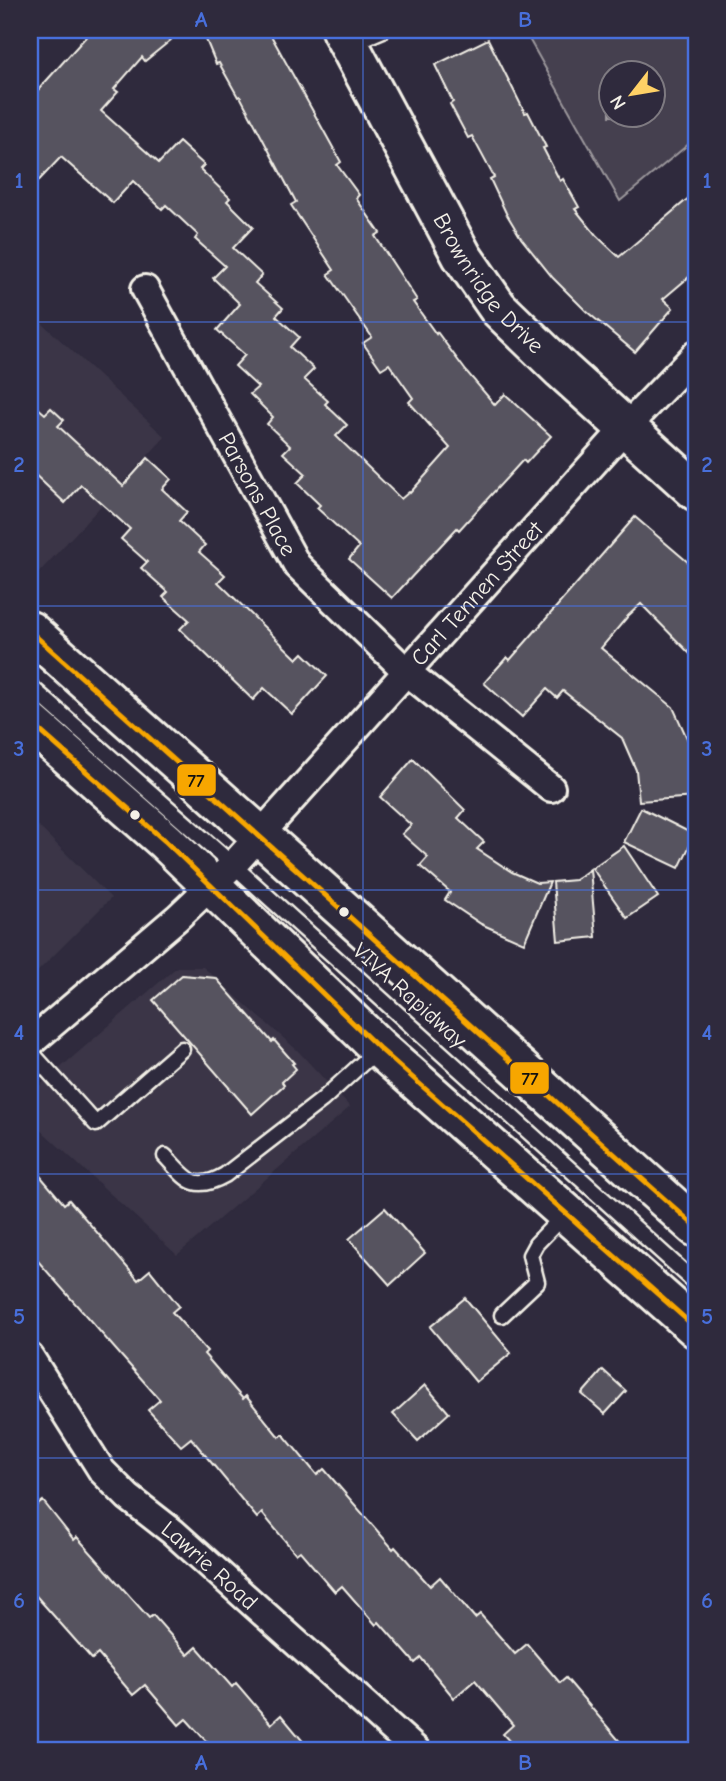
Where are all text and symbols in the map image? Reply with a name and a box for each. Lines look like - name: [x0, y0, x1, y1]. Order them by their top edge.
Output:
- text: A: [195, 6, 208, 33]
- text: B: [518, 6, 532, 33]
- north arrow: [596, 60, 666, 130]
- text: N: [606, 91, 631, 113]
- text: 1: [14, 167, 24, 194]
- text: 1: [702, 167, 712, 194]
- street label: Brownridge Drive: [428, 209, 549, 359]
- street label: Parsons Place: [213, 428, 302, 561]
- text: 2: [13, 451, 25, 478]
- text: 2: [701, 451, 713, 478]
- street label: Carl Tennen Street: [405, 515, 550, 671]
- text: 3: [13, 735, 25, 762]
- text: 3: [701, 735, 713, 762]
- line badge: 77: [176, 763, 217, 797]
- text: 77: [187, 770, 205, 792]
- unlabelled marker: [128, 808, 142, 822]
- unlabelled marker: [337, 905, 351, 919]
- street label: VIVA Rapidway: [347, 937, 473, 1054]
- text: 4: [14, 1019, 25, 1046]
- text: 4: [702, 1019, 713, 1046]
- line badge: 77: [509, 1061, 550, 1095]
- text: 77: [521, 1068, 539, 1090]
- text: 5: [13, 1303, 25, 1330]
- text: 5: [701, 1303, 713, 1330]
- street label: Lawrie Road: [156, 1515, 263, 1615]
- text: 6: [13, 1587, 25, 1614]
- text: 6: [701, 1587, 713, 1614]
- text: A: [195, 1749, 208, 1776]
- text: B: [518, 1749, 532, 1776]

